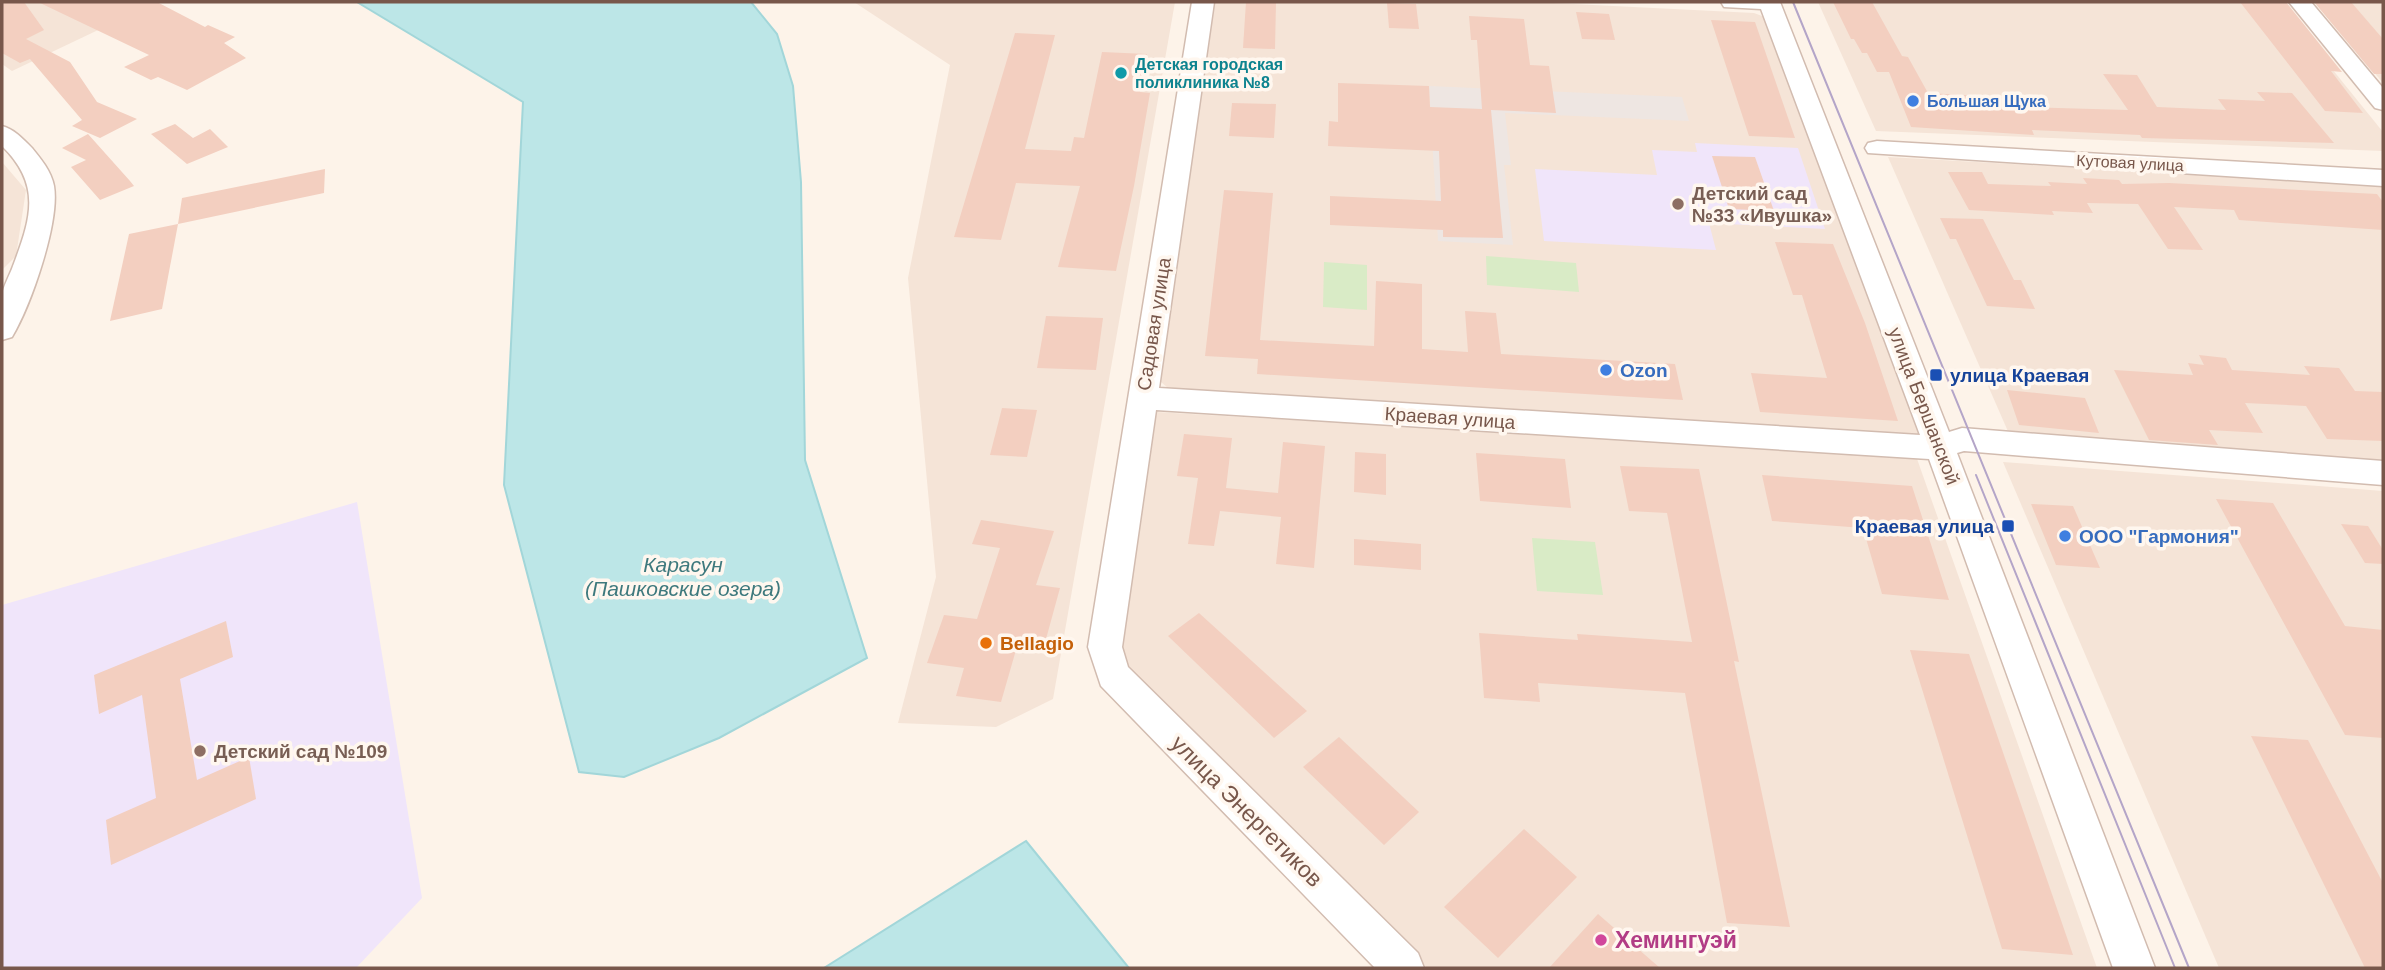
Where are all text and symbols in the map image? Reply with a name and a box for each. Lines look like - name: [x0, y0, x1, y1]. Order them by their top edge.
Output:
- place label: Детская городская поликлиника №8: [1135, 56, 1283, 91]
- marker: Детская городская поликлиника №8: [1113, 65, 1129, 81]
- marker: Большая Щука: [1905, 93, 1921, 109]
- place label: Большая Щука: [1927, 93, 2046, 110]
- street label: Кутовая улица: [2076, 152, 2184, 174]
- place label: Детский сад №33 «Ивушка»: [1692, 183, 1832, 226]
- marker: Детский сад №33 «Ивушка»: [1670, 196, 1686, 212]
- street label: Садовая улица: [1133, 256, 1175, 392]
- street label: улица Бершанской: [1884, 324, 1964, 488]
- place label: Ozon: [1620, 360, 1668, 381]
- marker: Ozon: [1598, 362, 1614, 378]
- place label: улица Краевая: [1950, 365, 2089, 386]
- marker: улица Краевая: [1928, 367, 1944, 383]
- street label: Краевая улица: [1384, 403, 1517, 433]
- place label: Краевая улица: [1855, 516, 1994, 537]
- marker: Краевая улица: [2000, 518, 2016, 534]
- place label: ООО "Гармония": [2079, 526, 2239, 547]
- marker: ООО "Гармония": [2057, 528, 2073, 544]
- water label: Карасун (Пашковские озера): [585, 553, 781, 600]
- place label: Bellagio: [1000, 633, 1074, 654]
- marker: Bellagio: [978, 635, 994, 651]
- street label: улица Энергетиков: [1166, 730, 1328, 892]
- place label: Детский сад №109: [214, 741, 387, 762]
- marker: Детский сад №109: [192, 743, 208, 759]
- place label: Хемингуэй: [1615, 927, 1737, 953]
- marker: Хемингуэй: [1593, 932, 1609, 948]

